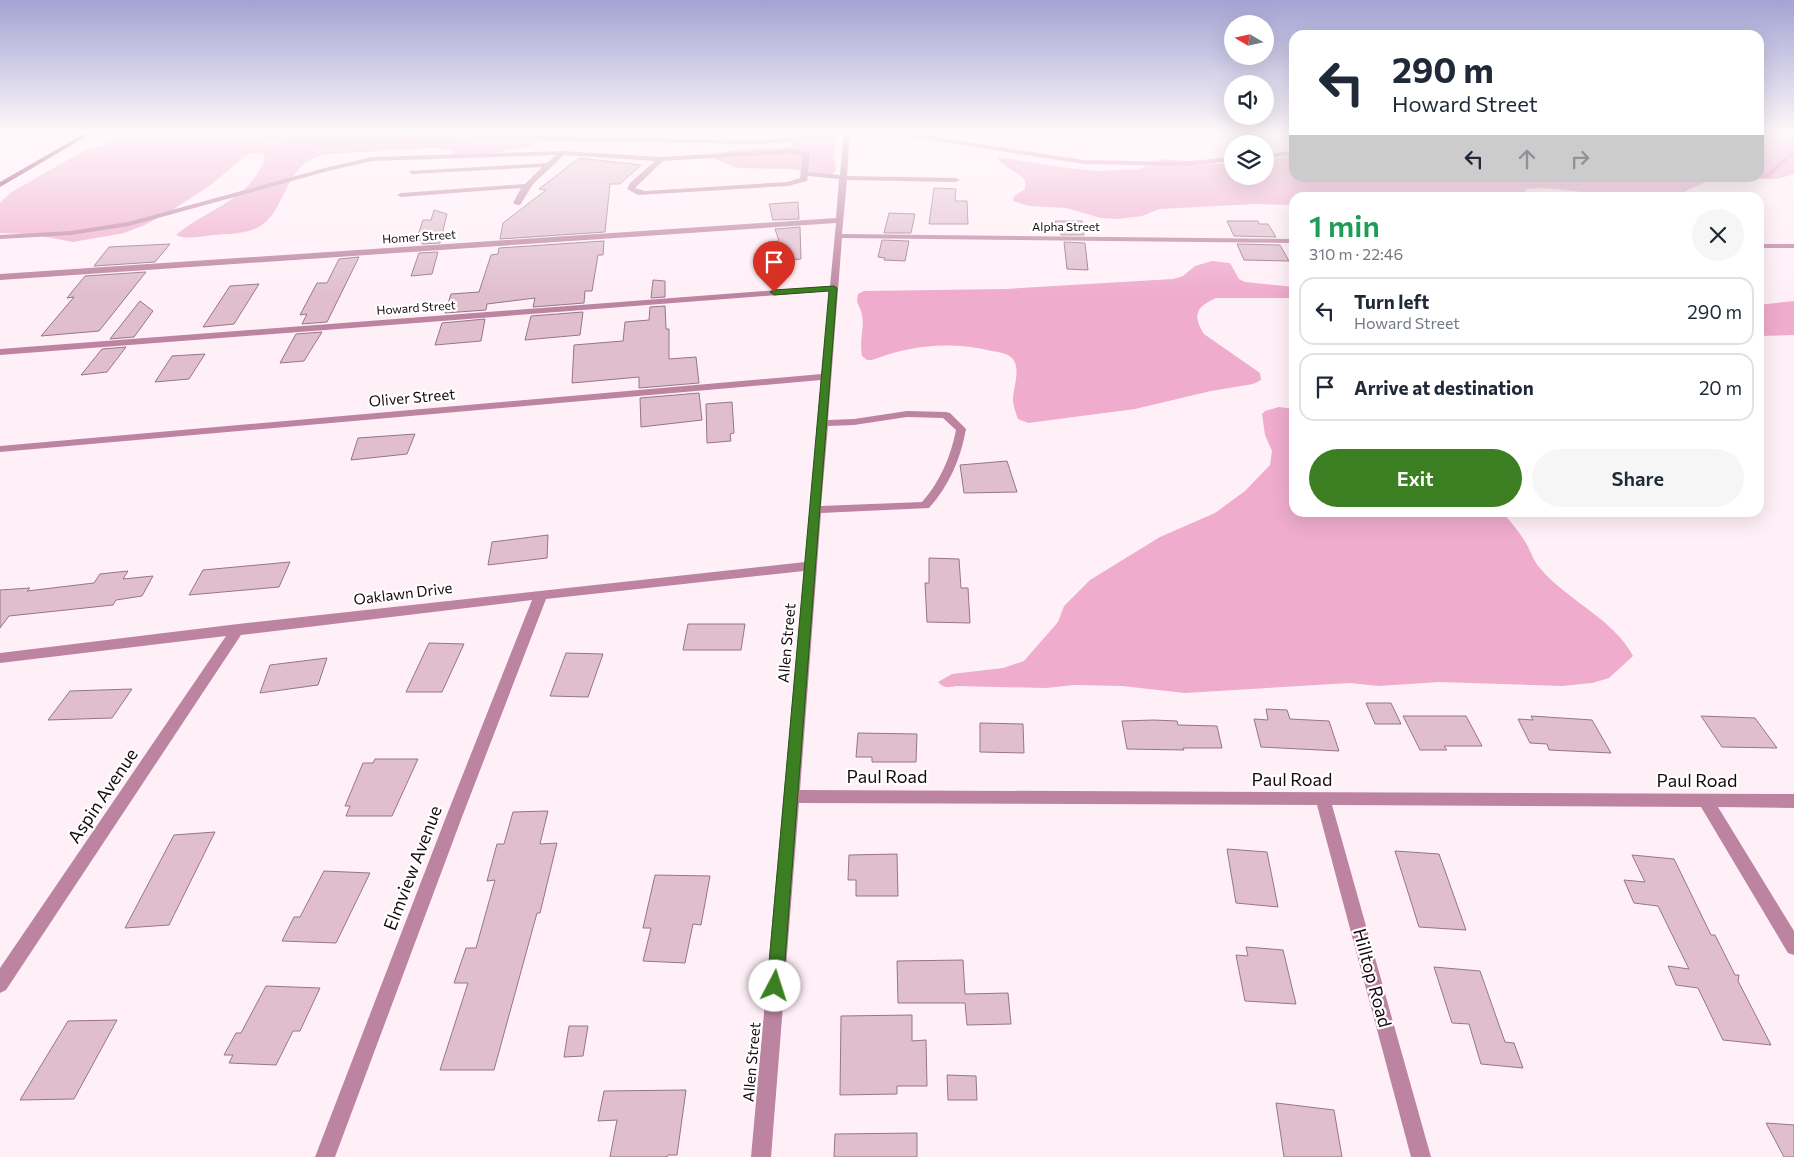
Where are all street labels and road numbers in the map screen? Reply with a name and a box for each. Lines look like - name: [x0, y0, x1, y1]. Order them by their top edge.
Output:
- street label: Alpha Street: [1032, 219, 1100, 233]
- street label: Homer Street: [382, 226, 456, 246]
- street label: Howard Street: [376, 297, 456, 317]
- street label: Oliver Street: [368, 384, 456, 410]
- street label: Oaklawn Drive: [352, 578, 453, 608]
- street label: Allen Street: [774, 602, 798, 683]
- street label: Aspin Avenue: [62, 744, 142, 847]
- street label: Paul Road: [847, 765, 927, 787]
- street label: Paul Road: [1252, 768, 1332, 790]
- street label: Paul Road: [1657, 769, 1737, 791]
- street label: Elmview Avenue: [378, 802, 446, 933]
- street label: Hilltop Road: [1349, 926, 1397, 1030]
- street label: Allen Street: [739, 1021, 763, 1102]

